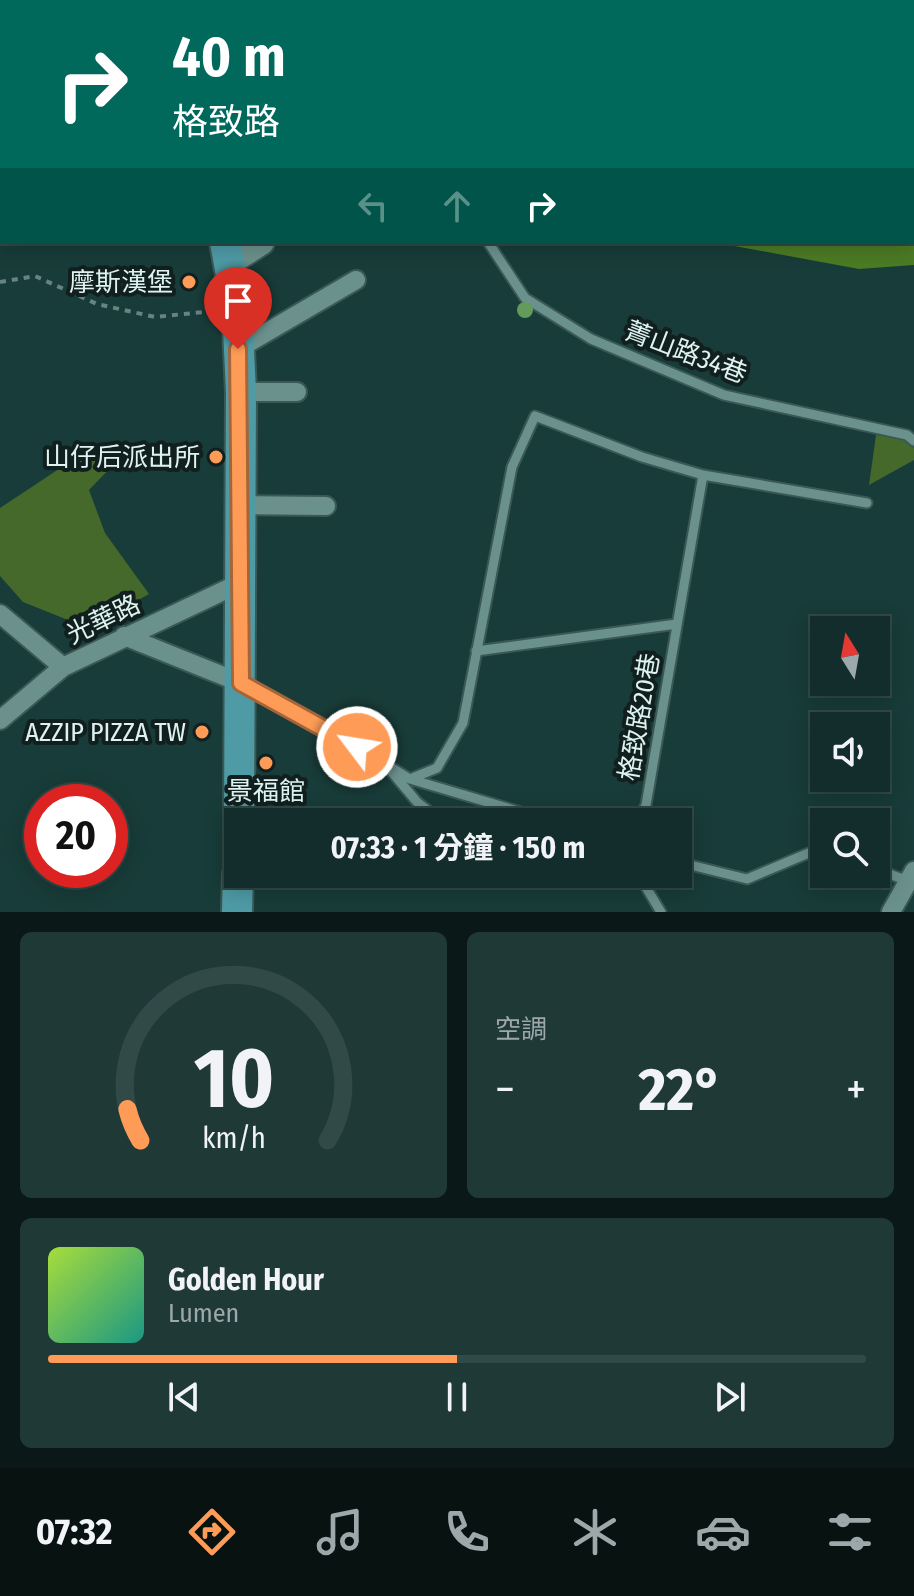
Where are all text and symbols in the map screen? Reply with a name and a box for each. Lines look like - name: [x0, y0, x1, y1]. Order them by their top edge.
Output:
- text: 40 m: [172, 24, 286, 91]
- icon: right: [40, 32, 144, 136]
- text: 格致路: [172, 100, 280, 144]
- icon: left: [351, 184, 395, 228]
- icon: ahead: [435, 184, 479, 228]
- icon: right: [519, 184, 563, 228]
- place label: 摩斯漢堡: [69, 267, 173, 298]
- pin: [204, 267, 272, 349]
- marker: 摩斯漢堡: [180, 273, 198, 291]
- icon: arrive: [216, 279, 260, 323]
- street label: 菁山路34巷: [620, 315, 751, 390]
- place label: 山仔后派出所: [44, 442, 200, 473]
- marker: 山仔后派出所: [207, 448, 225, 466]
- street label: 光華路: [61, 588, 145, 650]
- north arrow: [810, 616, 890, 696]
- map controls: [810, 616, 890, 888]
- street label: 格致路20巷: [613, 651, 666, 783]
- position arrow: [315, 705, 399, 789]
- button: sound: [810, 712, 890, 792]
- place label: AZZIP PIZZA TW: [25, 717, 186, 748]
- marker: AZZIP PIZZA TW: [193, 723, 211, 741]
- marker: 景福館: [257, 754, 275, 772]
- place label: 景福館: [227, 776, 305, 807]
- speed limit sign: 20: [24, 784, 128, 888]
- button: search: [810, 808, 890, 888]
- text: 07:33 · 1 分鐘 · 150 m: [331, 830, 585, 866]
- text: 空調: [495, 1014, 547, 1045]
- text: 10: [193, 1029, 274, 1129]
- text: 22°: [639, 1054, 722, 1126]
- text: −: [495, 1063, 515, 1116]
- text: +: [846, 1063, 866, 1116]
- text: km/h: [202, 1121, 265, 1156]
- text: Golden Hour: [168, 1262, 324, 1298]
- text: Lumen: [168, 1298, 239, 1329]
- icon: previous: [162, 1375, 206, 1419]
- icon: pause: [435, 1375, 479, 1419]
- icon: next: [708, 1375, 752, 1419]
- icon: directions: [184, 1504, 240, 1560]
- icon: music: [312, 1504, 368, 1560]
- icon: phone: [439, 1504, 495, 1560]
- icon: climate: [567, 1504, 623, 1560]
- icon: car: [695, 1504, 751, 1560]
- icon: filters: [822, 1504, 878, 1560]
- text: 07:32: [36, 1510, 112, 1554]

